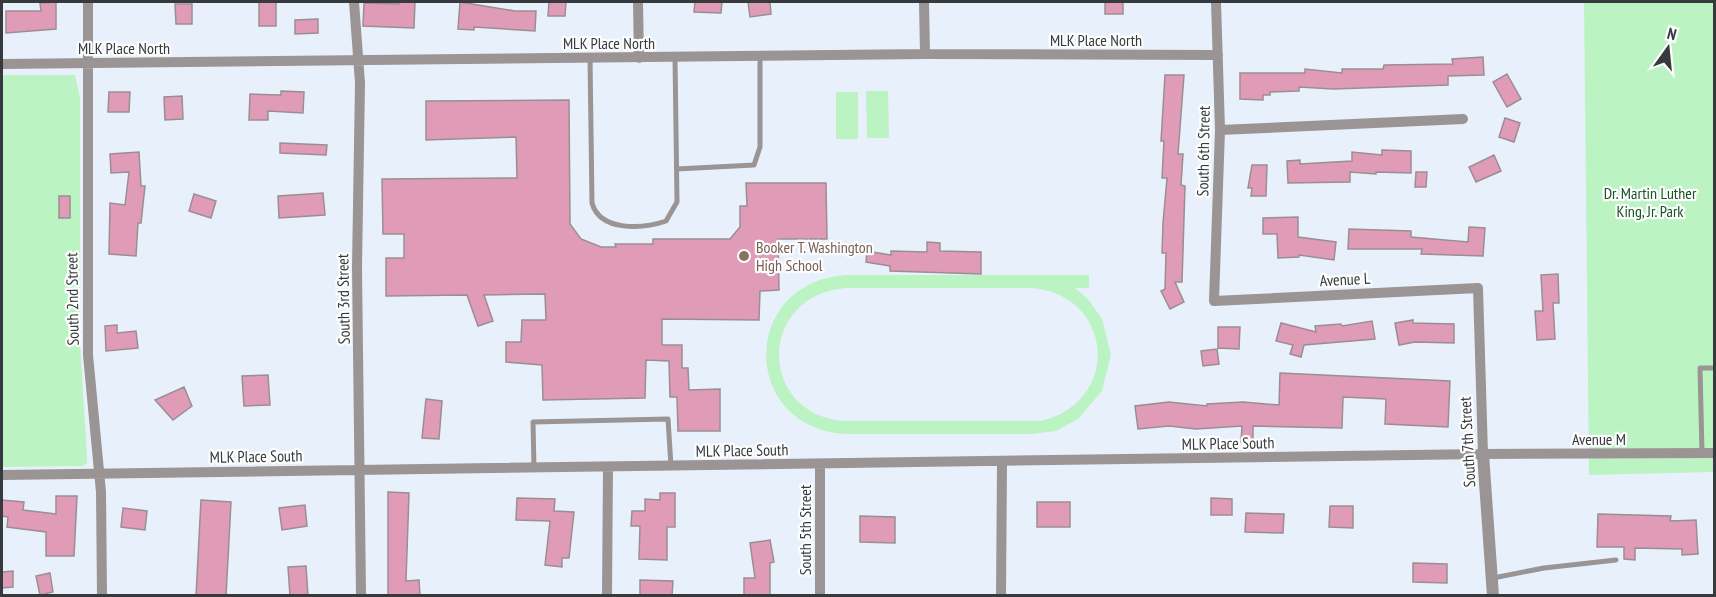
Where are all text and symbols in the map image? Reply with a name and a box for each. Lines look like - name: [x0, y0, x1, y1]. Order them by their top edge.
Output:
- north arrow: [1638, 18, 1698, 78]
- text: N: [1665, 23, 1679, 44]
- street label: MLK Place North: [1050, 30, 1142, 50]
- street label: MLK Place North: [563, 33, 655, 53]
- street label: MLK Place North: [78, 38, 170, 58]
- street label: South 6th Street: [1192, 105, 1214, 197]
- park label: Dr. Martin Luther King, Jr. Park: [1604, 183, 1697, 221]
- place label: Booker T. Washington High School: [756, 237, 873, 275]
- marker: Booker T. Washington High School: [737, 249, 751, 263]
- street label: South 2nd Street: [61, 252, 83, 346]
- street label: South 3rd Street: [332, 253, 354, 344]
- street label: Avenue L: [1319, 268, 1371, 290]
- street label: South 7th Street: [1455, 396, 1479, 488]
- street label: Avenue M: [1572, 429, 1626, 449]
- street label: MLK Place South: [1182, 432, 1274, 454]
- street label: MLK Place South: [696, 439, 788, 461]
- street label: MLK Place South: [210, 445, 302, 467]
- street label: South 5th Street: [795, 484, 815, 575]

